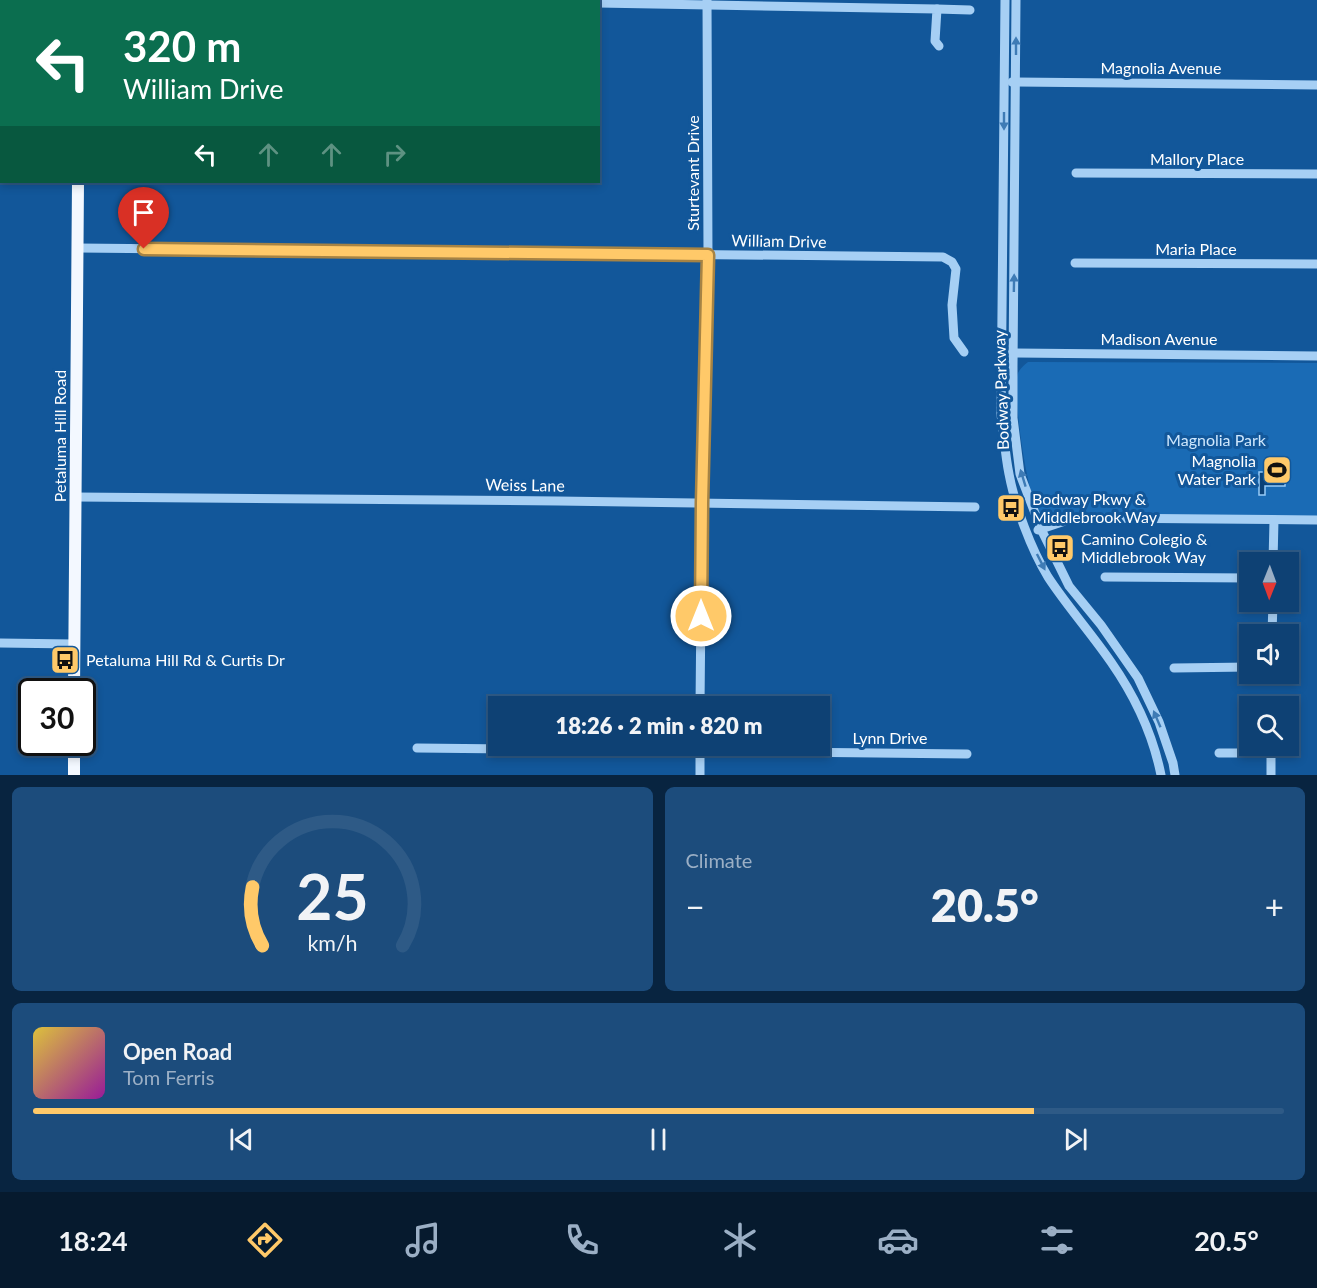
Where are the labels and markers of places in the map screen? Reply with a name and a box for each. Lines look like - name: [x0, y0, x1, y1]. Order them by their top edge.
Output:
- pin: [118, 187, 169, 249]
- place label: Magnolia Water Park: [1178, 451, 1257, 488]
- sports icon: Magnolia Water Park: [1261, 454, 1293, 486]
- place label: Bodway Pkwy & Middlebrook Way: [1032, 489, 1158, 526]
- bus stop icon: Bodway Pkwy & Middlebrook Way: [995, 492, 1027, 524]
- place label: Camino Colegio & Middlebrook Way: [1081, 529, 1208, 566]
- bus stop icon: Camino Colegio & Middlebrook Way: [1044, 532, 1076, 564]
- bus stop icon: Petaluma Hill Rd & Curtis Dr: [49, 644, 81, 676]
- place label: Petaluma Hill Rd & Curtis Dr: [86, 650, 285, 669]

